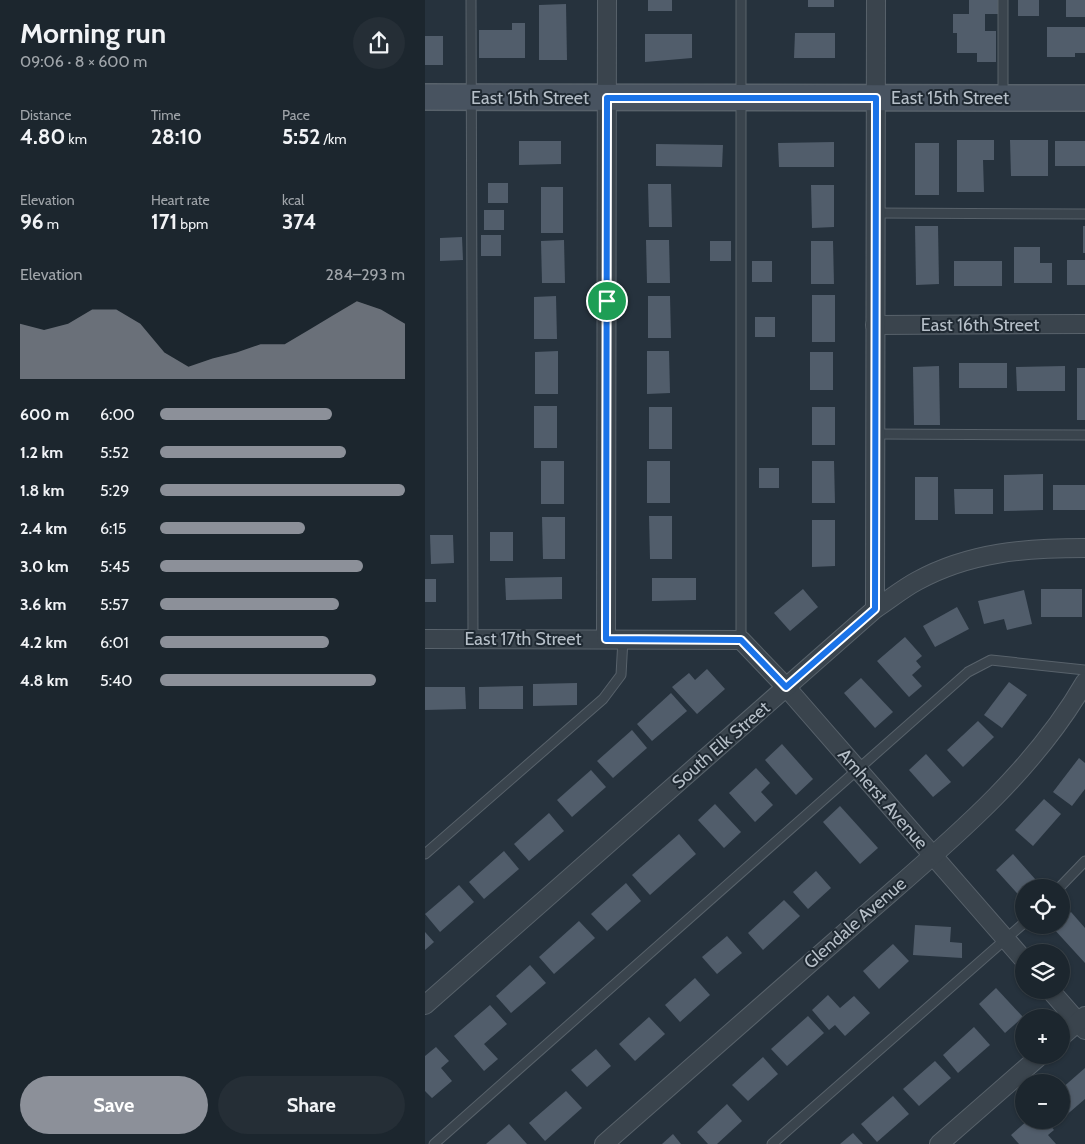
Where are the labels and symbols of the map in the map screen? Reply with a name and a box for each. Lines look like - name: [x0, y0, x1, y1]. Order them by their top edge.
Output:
- street label: East 15th Street: [471, 87, 589, 109]
- street label: East 15th Street: [891, 87, 1009, 109]
- pin: [586, 280, 628, 322]
- street label: East 16th Street: [921, 314, 1039, 336]
- street label: East 17th Street: [464, 628, 582, 650]
- street label: South Elk Street: [668, 697, 774, 793]
- street label: Amherst Avenue: [833, 744, 933, 854]
- street label: Glendale Avenue: [799, 873, 911, 973]

